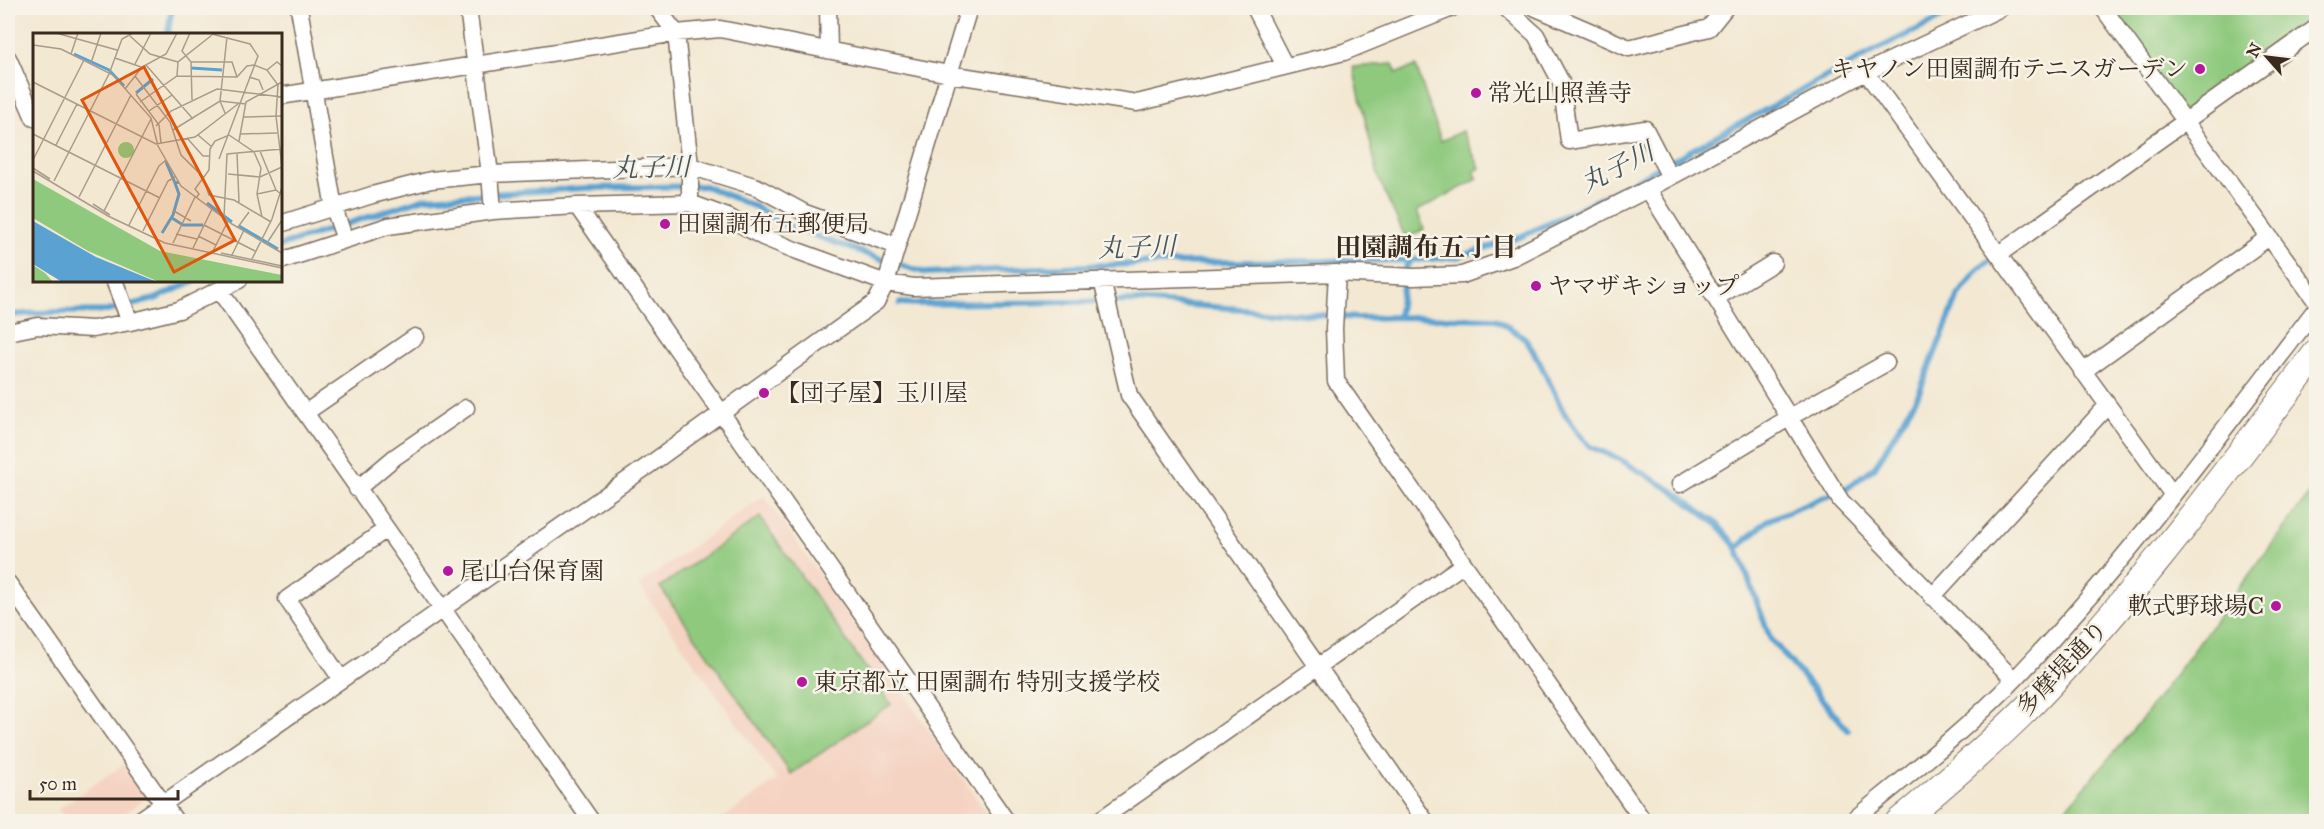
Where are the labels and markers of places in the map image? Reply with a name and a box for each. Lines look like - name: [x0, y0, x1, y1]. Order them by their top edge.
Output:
- place label: キヤノン田園調布テニスガーデン: [1831, 54, 2188, 84]
- marker: キヤノン田園調布テニスガーデン: [2193, 62, 2207, 76]
- place label: 常光山照善寺: [1488, 78, 1632, 108]
- marker: 常光山照善寺: [1469, 86, 1483, 100]
- place label: 田園調布五郵便局: [677, 209, 869, 239]
- marker: 田園調布五郵便局: [658, 217, 672, 231]
- place label: ヤマザキショップ: [1548, 271, 1739, 301]
- marker: ヤマザキショップ: [1529, 279, 1543, 293]
- place label: 【団子屋】玉川屋: [776, 378, 968, 408]
- marker: 【団子屋】玉川屋: [757, 386, 771, 400]
- place label: 尾山台保育園: [460, 556, 604, 586]
- marker: 尾山台保育園: [441, 564, 455, 578]
- place label: 軟式野球場C: [2128, 591, 2264, 621]
- marker: 軟式野球場C: [2269, 599, 2283, 613]
- place label: 東京都立 田園調布 特別支援学校: [814, 667, 1160, 697]
- marker: 東京都立 田園調布 特別支援学校: [795, 675, 809, 689]

